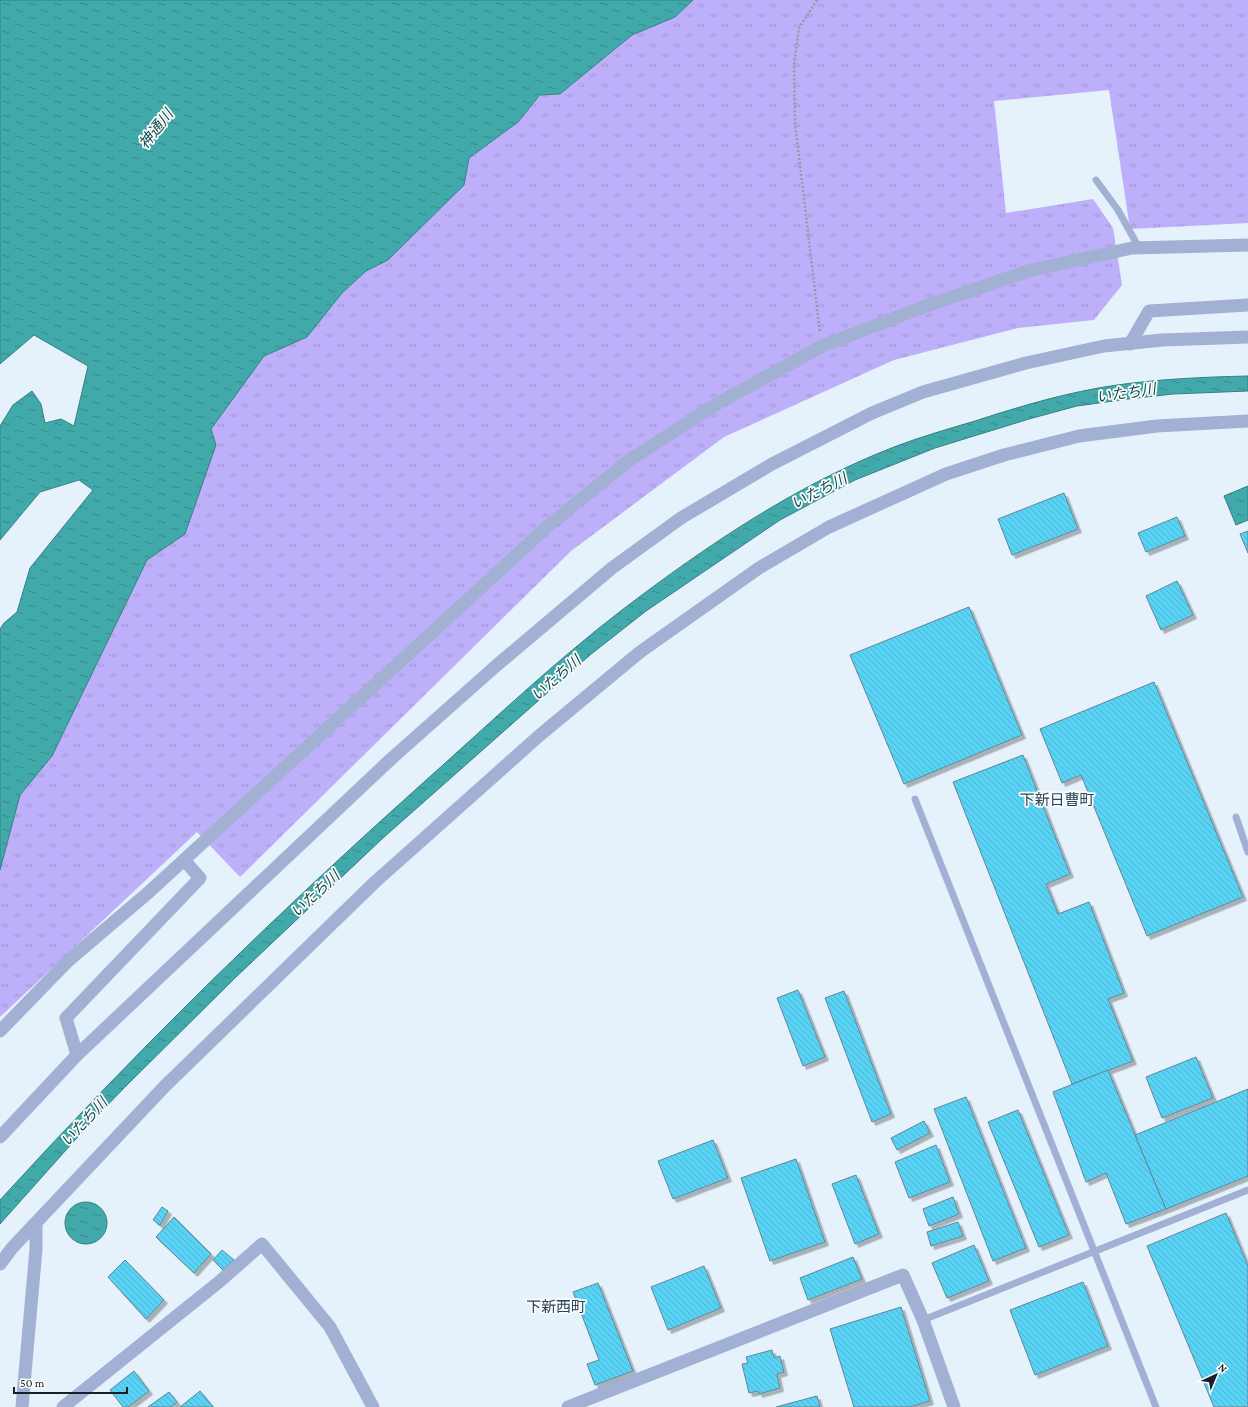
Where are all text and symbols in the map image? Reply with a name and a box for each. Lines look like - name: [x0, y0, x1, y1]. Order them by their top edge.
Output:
- water label: 神通川: [136, 105, 177, 152]
- water label: いたち川: [1095, 381, 1159, 405]
- water label: いたち川: [789, 469, 851, 512]
- water label: いたち川: [528, 651, 585, 704]
- district label: 下新日曹町: [1019, 792, 1095, 808]
- water label: いたち川: [288, 866, 344, 920]
- water label: いたち川: [58, 1093, 112, 1149]
- district label: 下新西町: [526, 1299, 586, 1315]
- north arrow: [1196, 1355, 1236, 1395]
- text: N: [1216, 1361, 1230, 1375]
- scale bar: [14, 1369, 127, 1395]
- text: 50 m: [20, 1376, 45, 1390]

